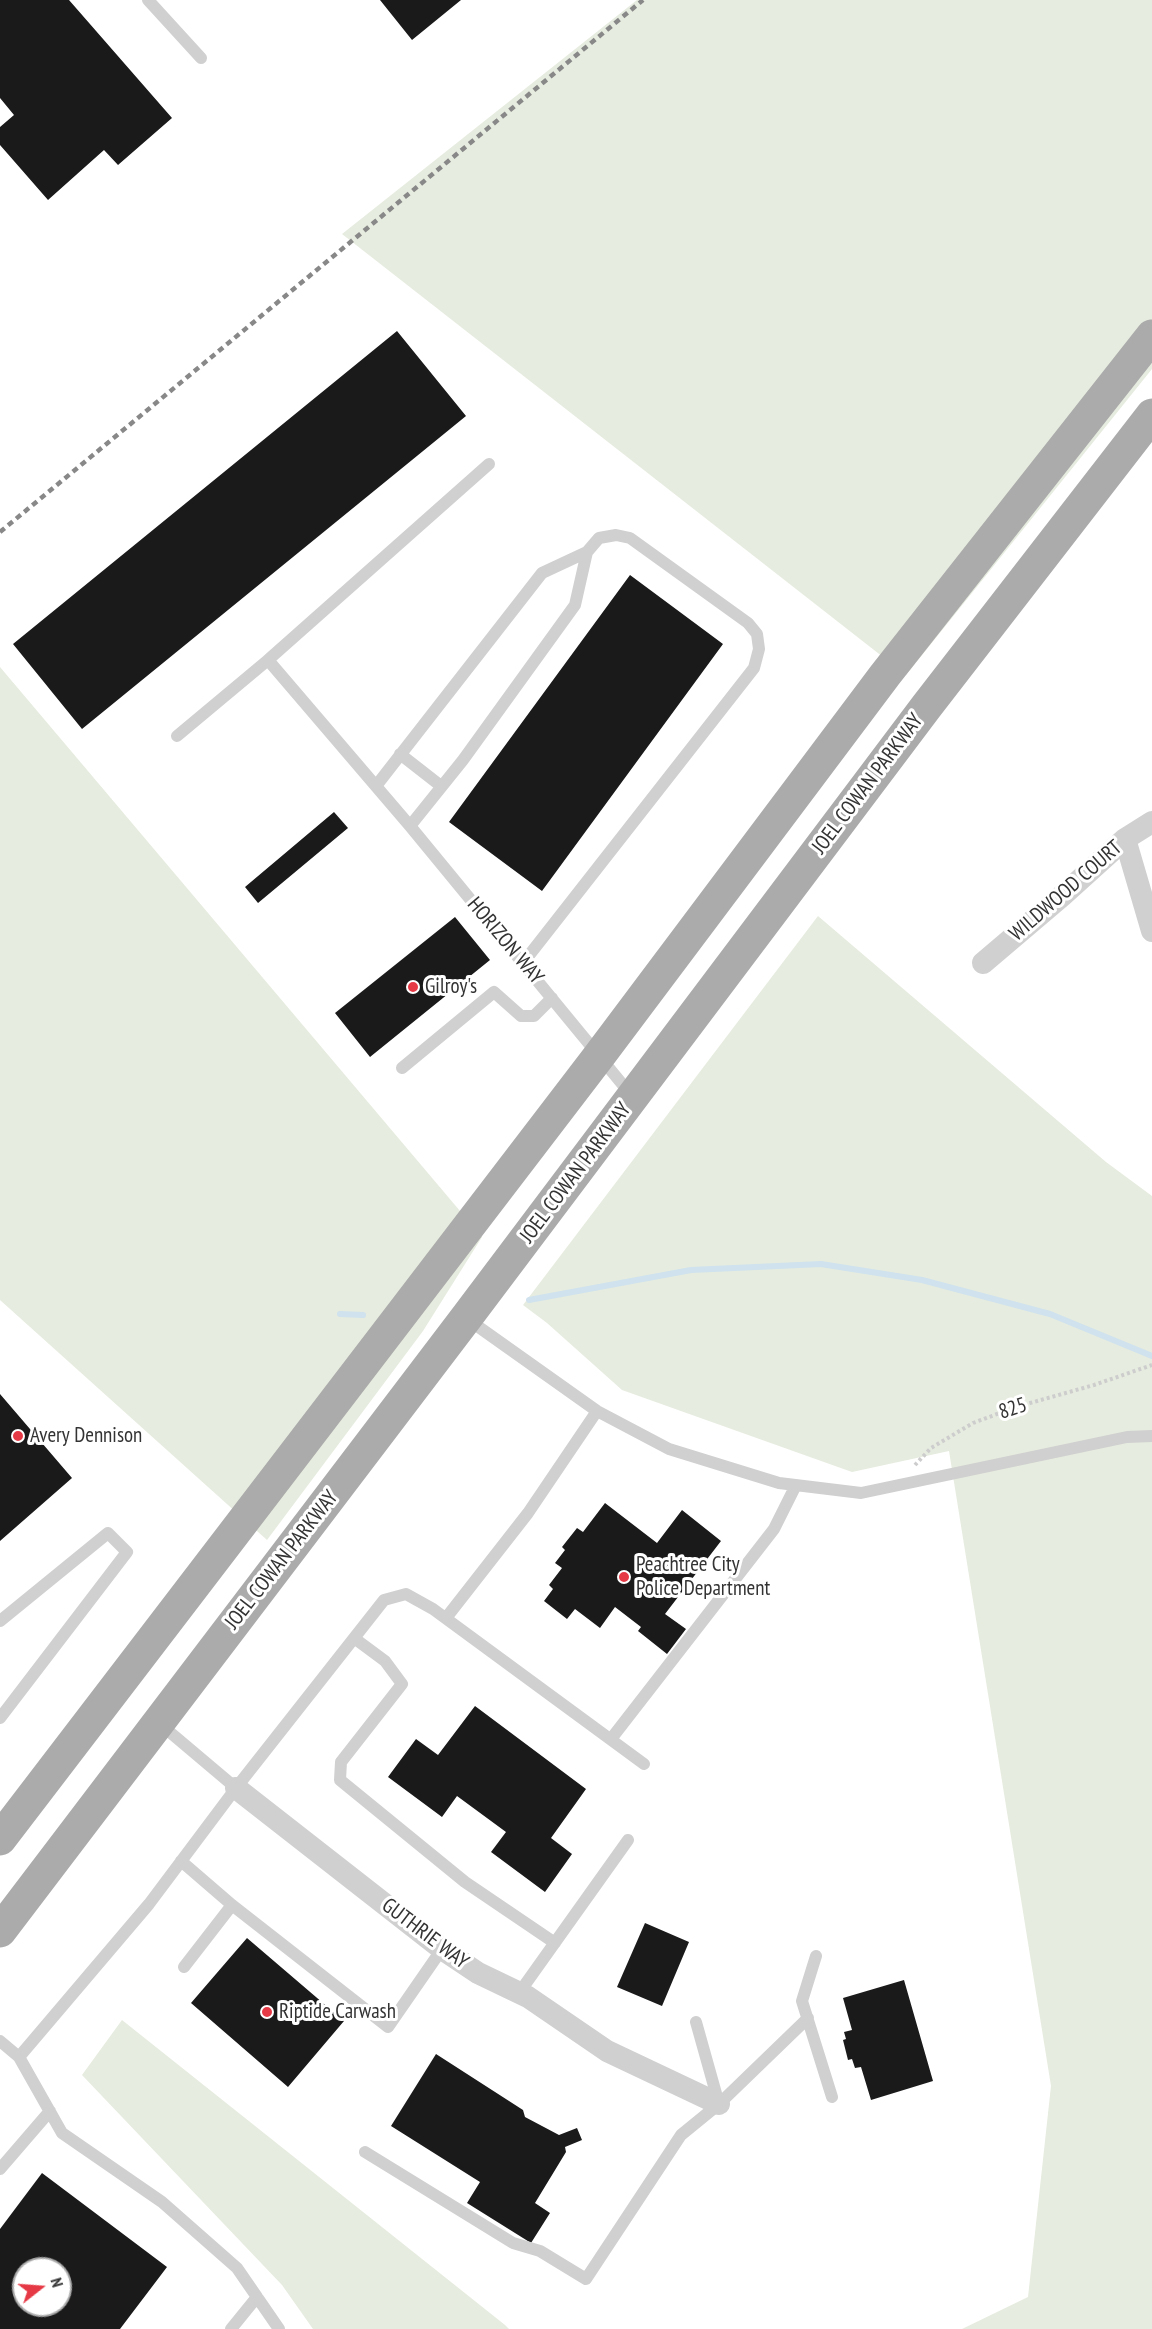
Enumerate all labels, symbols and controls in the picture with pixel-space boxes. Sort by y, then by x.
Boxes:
street label: JOEL COWAN PARKWAY [807,709,929,859]
street label: WILDWOOD COURT [1005,835,1127,947]
street label: HORIZON WAY [461,892,549,990]
place label: Gilroy's [425,974,477,1000]
marker: Gilroy's [406,980,420,994]
street label: JOEL COWAN PARKWAY [515,1098,637,1248]
street label: 825 [996,1393,1030,1425]
place label: Avery Dennison [30,1423,142,1449]
marker: Avery Dennison [11,1429,25,1443]
street label: JOEL COWAN PARKWAY [220,1486,344,1634]
place label: Peachtree City Police Department [636,1552,770,1602]
marker: Peachtree City Police Department [617,1570,631,1584]
street label: GUTHRIE WAY [377,1893,473,1975]
place label: Riptide Carwash [279,1999,396,2025]
marker: Riptide Carwash [260,2005,274,2019]
north arrow [12,2257,72,2317]
text: N [46,2275,68,2289]

